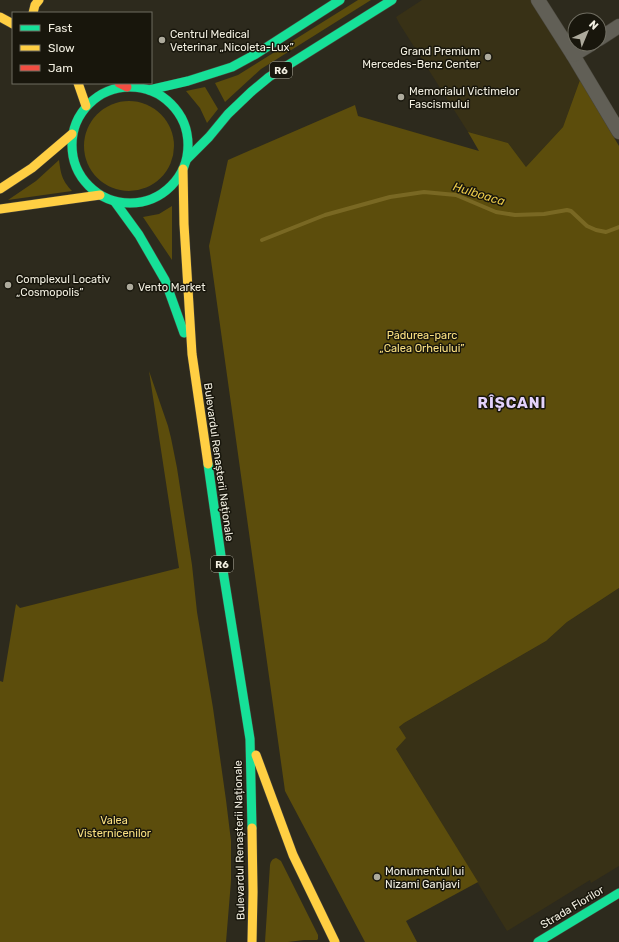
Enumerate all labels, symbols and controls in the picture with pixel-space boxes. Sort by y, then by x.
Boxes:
legend [12,12,152,84]
north arrow [567,12,607,52]
text: N [586,18,601,33]
text: Fast [48,21,72,35]
place label: Centrul Medical Veterinar „Nicoleta-Lux” [170,28,294,54]
marker: Centrul Medical Veterinar „Nicoleta-Lux” [157,35,167,45]
text: Slow [48,41,75,55]
place label: Grand Premium Mercedes-Benz Center [362,45,481,71]
marker: Grand Premium Mercedes-Benz Center [483,52,493,62]
text: Jam [48,61,73,75]
road number: R6 [270,62,292,78]
place label: Memorialul Victimelor Fascismului [409,85,520,111]
marker: Memorialul Victimelor Fascismului [396,92,406,102]
water label: Hulboaca [451,179,507,209]
place label: Complexul Locativ „Cosmopolis” [16,273,110,299]
marker: Complexul Locativ „Cosmopolis” [3,280,13,290]
place label: Vento Market [138,281,206,294]
marker: Vento Market [125,282,135,292]
park label: Pădurea-parc „Calea Orheiului” [379,329,465,355]
street label: Bulevardul Renașterii Naționale [201,382,236,542]
district label: RÎȘCANI [478,394,546,412]
road number: R6 [211,556,233,572]
street label: Bulevardul Renașterii Naționale [232,760,247,920]
park label: Valea Visternicenilor [77,814,152,840]
place label: Monumentul lui Nizami Ganjavi [385,865,464,891]
marker: Monumentul lui Nizami Ganjavi [372,872,382,882]
street label: Strada Florilor [538,883,607,932]

